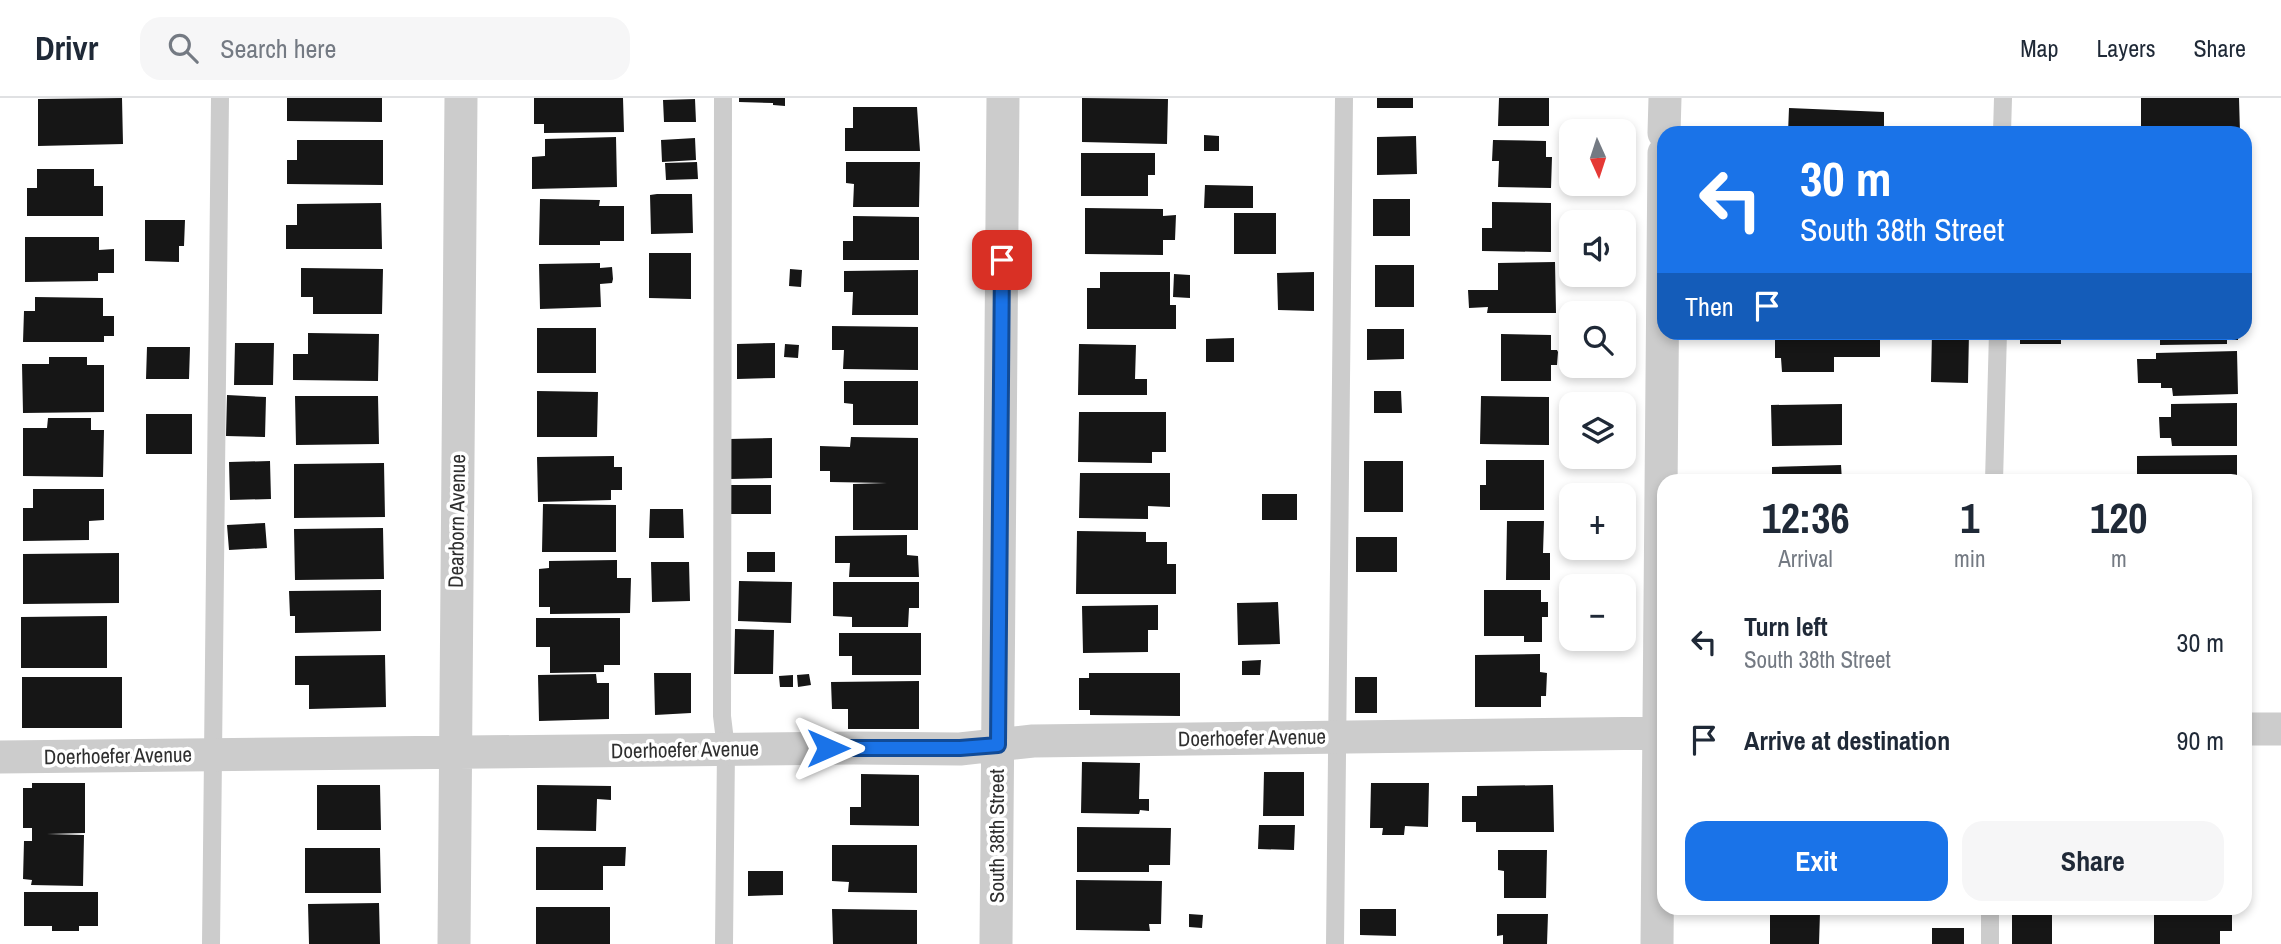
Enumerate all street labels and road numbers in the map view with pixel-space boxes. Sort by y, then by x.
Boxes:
street label: Dearborn Avenue [441,454,472,588]
street label: Doerhoefer Avenue [1178,722,1326,753]
street label: Doerhoefer Avenue [611,734,759,765]
street label: Doerhoefer Avenue [44,740,192,771]
street label: South 38th Street [982,769,1011,903]

